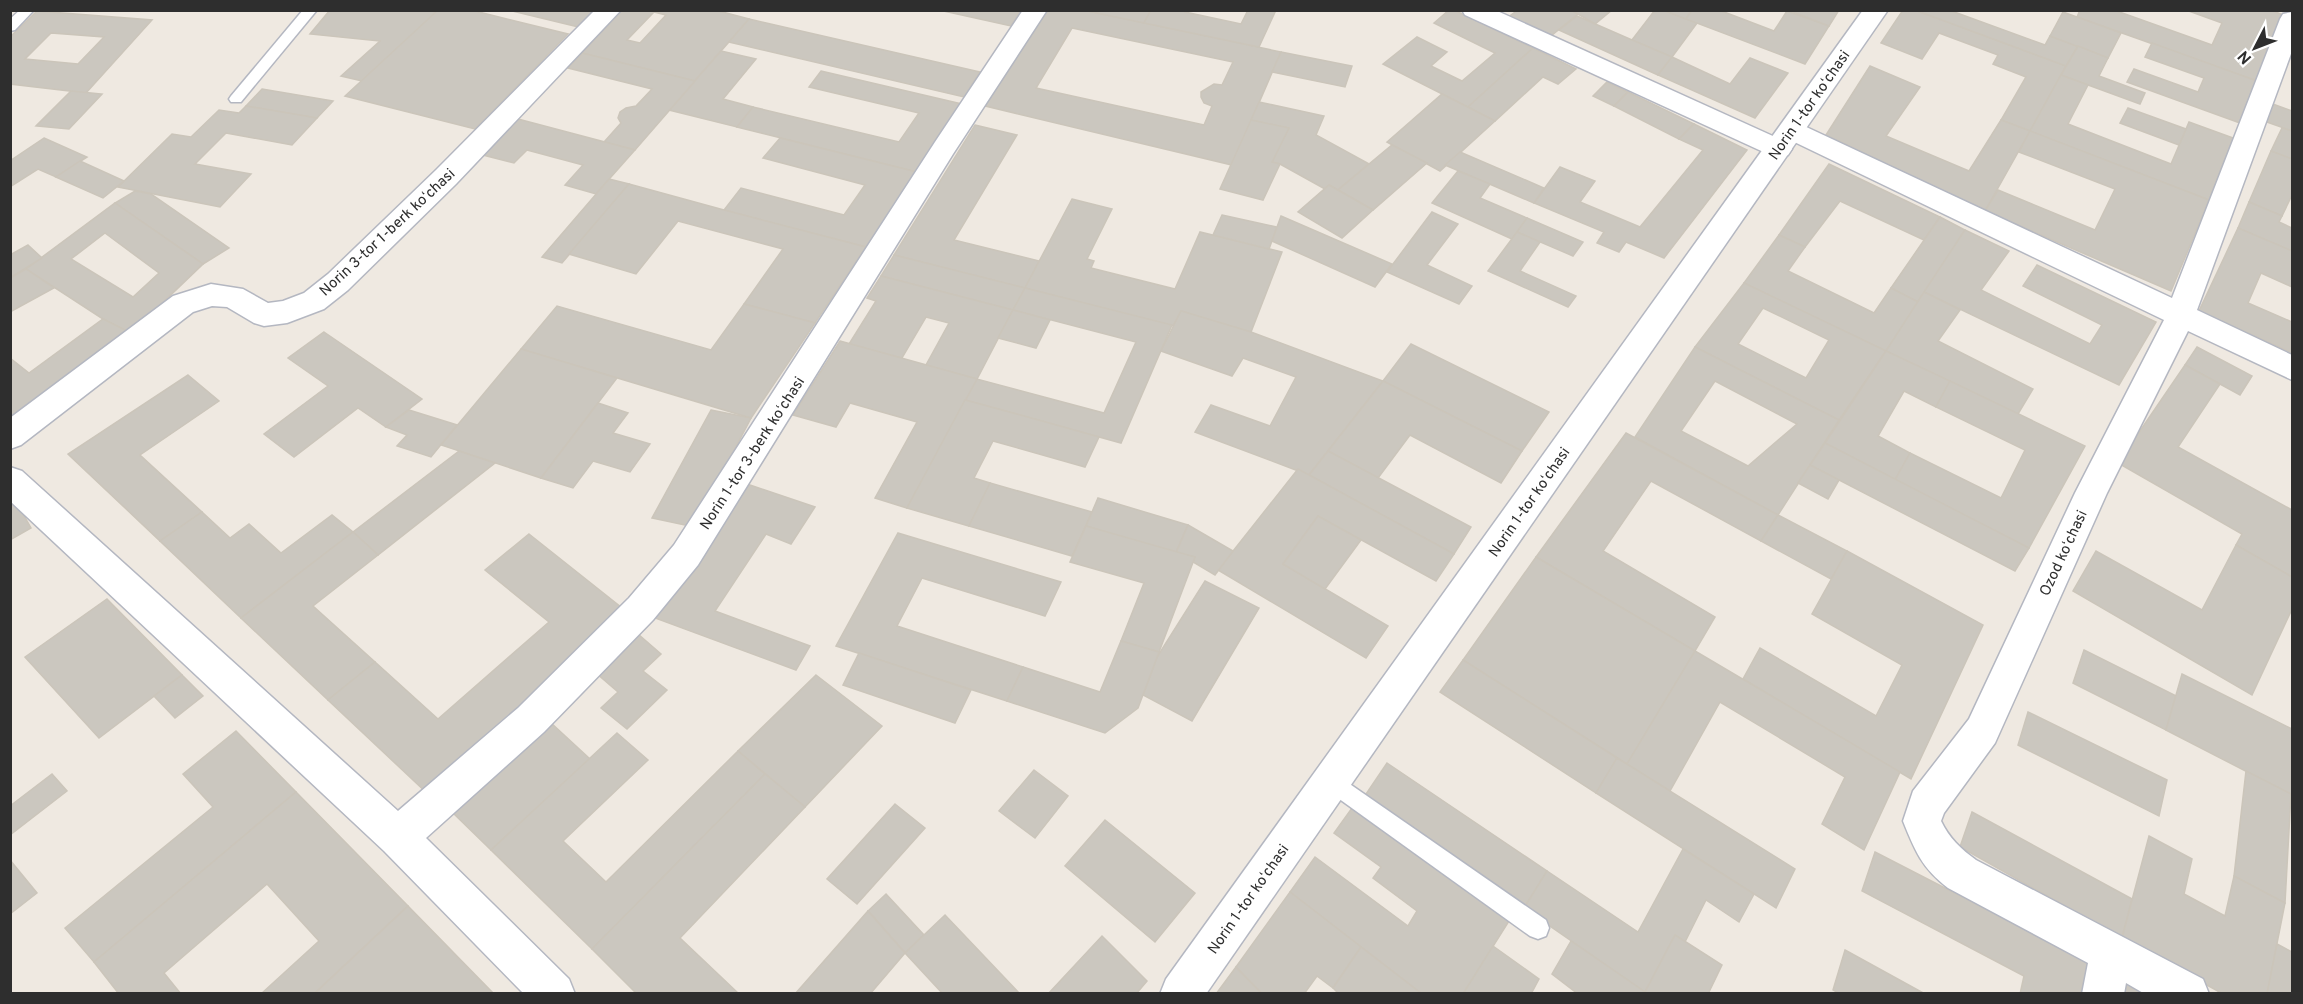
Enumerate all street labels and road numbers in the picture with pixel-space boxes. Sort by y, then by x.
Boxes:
street label: Norin 1-tor koʻchasi [1765,47,1855,164]
street label: Norin 3-tor 1-berk koʻchasi [316,165,460,301]
street label: Norin 1-tor 3-berk koʻchasi [697,374,810,534]
street label: Norin 1-tor koʻchasi [1485,444,1575,561]
street label: Ozod koʻchasi [2036,508,2093,600]
street label: Norin 1-tor koʻchasi [1204,841,1294,958]

